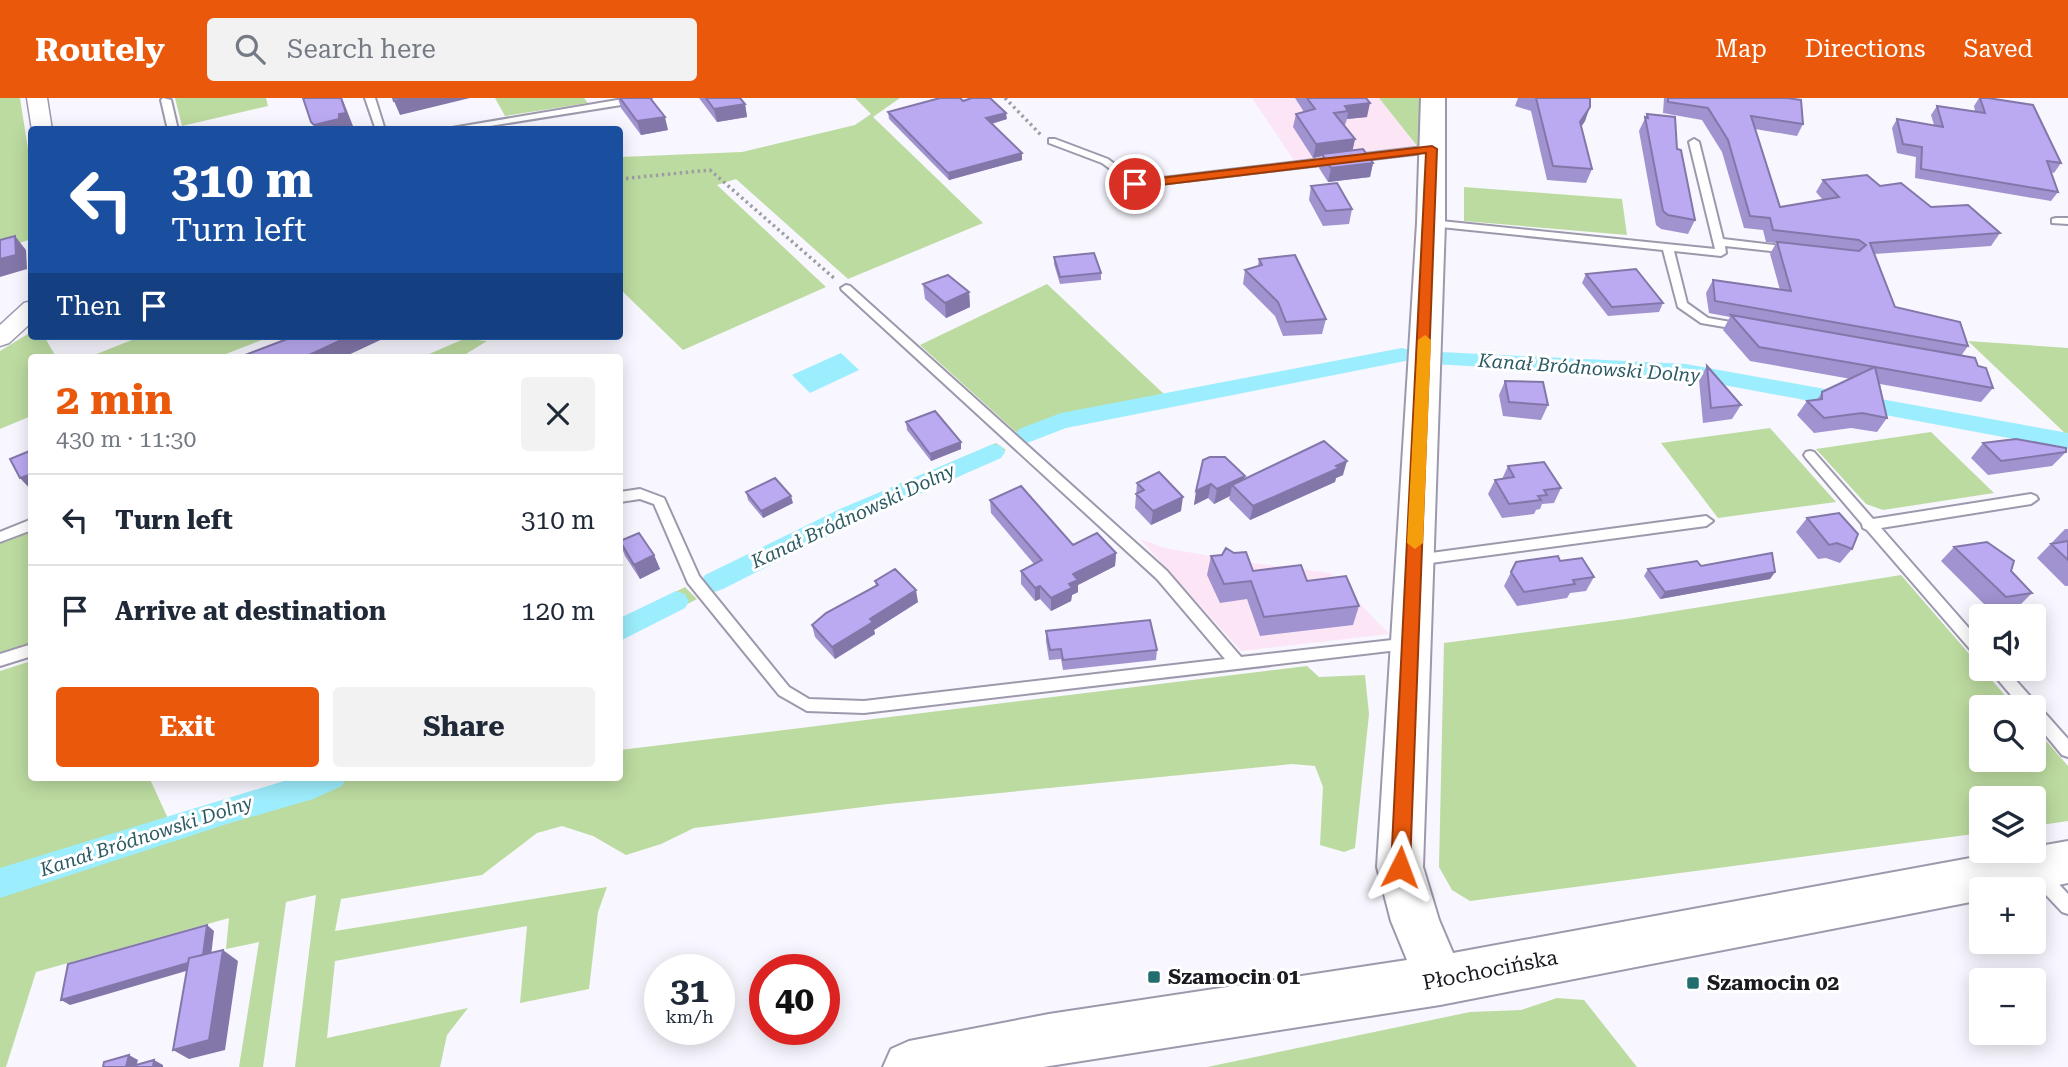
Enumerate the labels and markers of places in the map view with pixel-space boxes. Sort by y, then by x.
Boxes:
pin [1105,154,1165,214]
place label: Szamocin 01 [1168,965,1300,989]
marker: Szamocin 01 [1146,969,1162,985]
place label: Szamocin 02 [1707,971,1839,995]
marker: Szamocin 02 [1685,975,1701,991]

